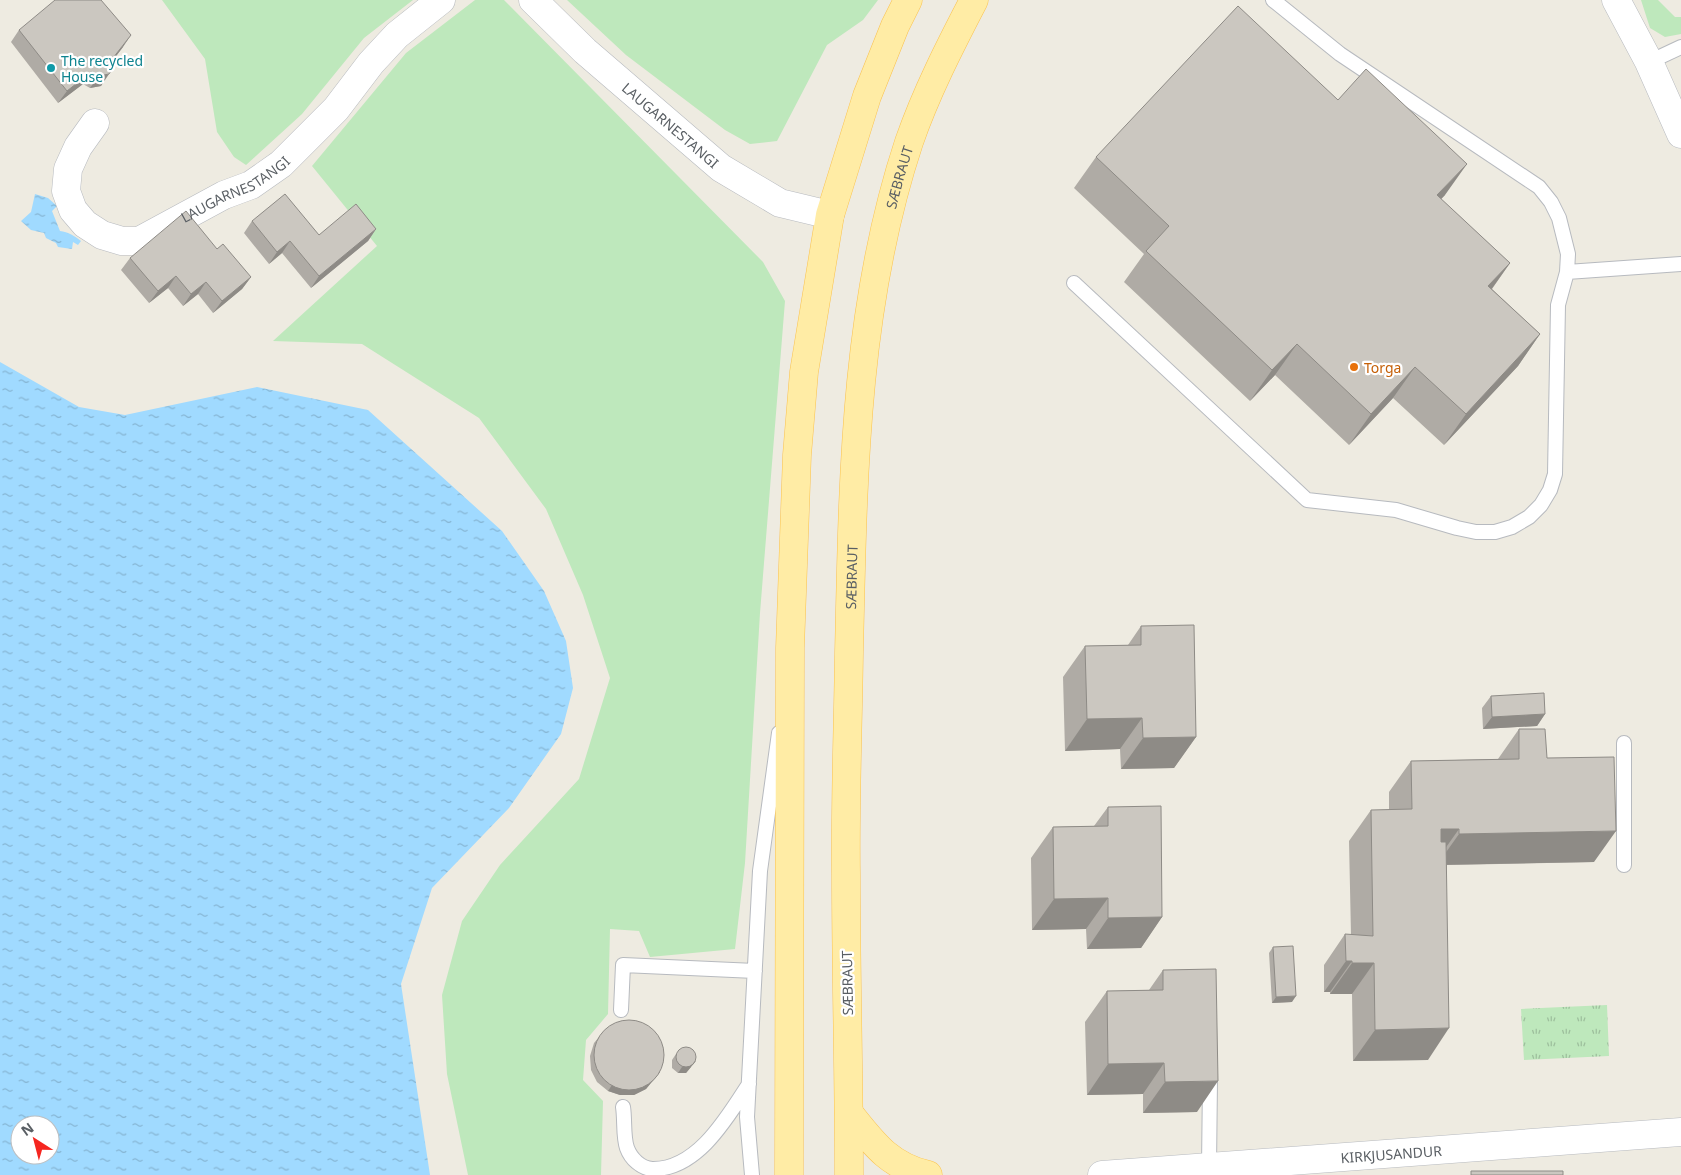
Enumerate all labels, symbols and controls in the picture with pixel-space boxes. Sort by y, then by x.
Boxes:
place label: The recycled House [61,51,143,86]
marker: The recycled House [45,62,57,74]
street label: LAUGARNESTANGI [618,78,723,172]
street label: SÆBRAUT [881,143,917,211]
street label: LAUGARNESTANGI [177,151,294,226]
place label: Torga [1364,358,1401,377]
marker: Torga [1348,361,1360,373]
street label: SÆBRAUT [840,544,861,610]
street label: SÆBRAUT [837,950,857,1016]
north arrow [10,1115,60,1165]
text: N [17,1118,37,1140]
street label: KIRKJUSANDUR [1340,1140,1443,1167]

